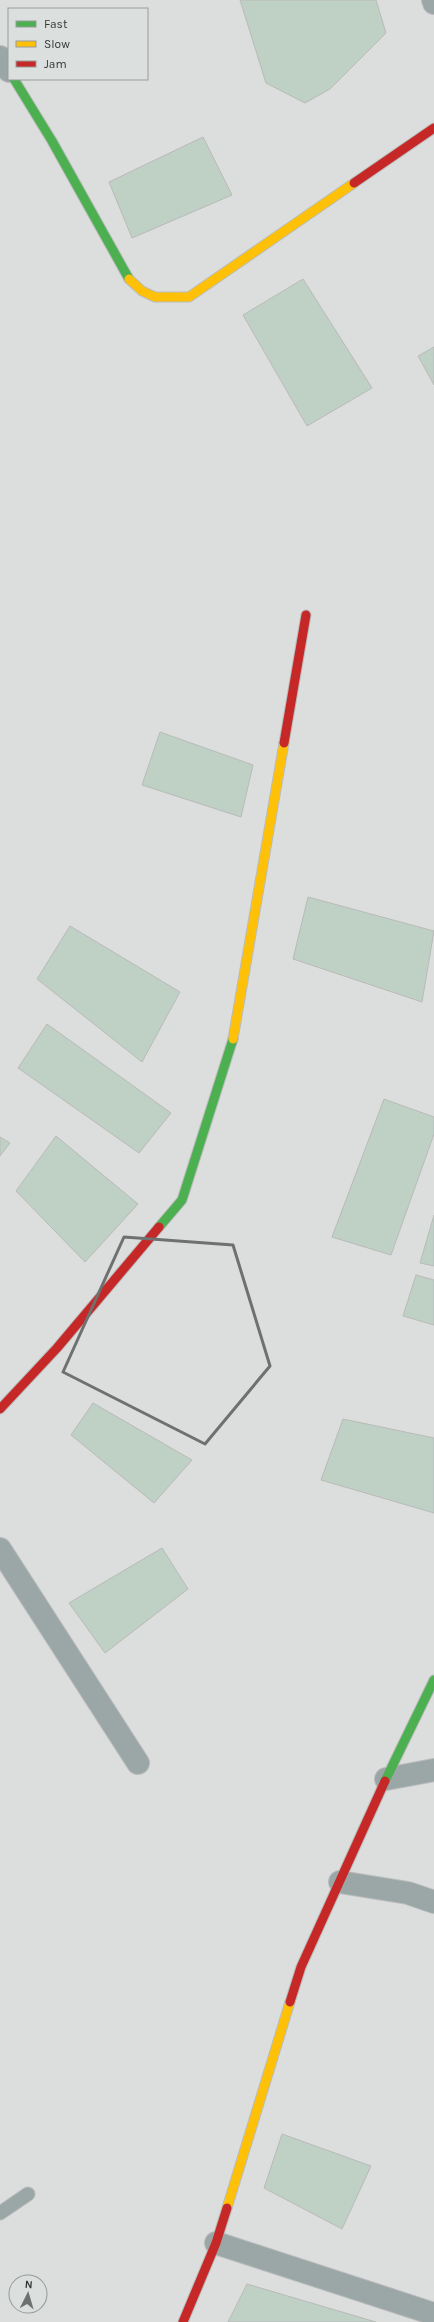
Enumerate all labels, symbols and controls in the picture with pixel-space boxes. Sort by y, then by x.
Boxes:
legend [8,8,148,80]
text: Fast [44,17,68,31]
text: Slow [44,37,70,51]
text: Jam [44,57,67,71]
north arrow [8,2274,48,2314]
text: N [24,2278,33,2291]

